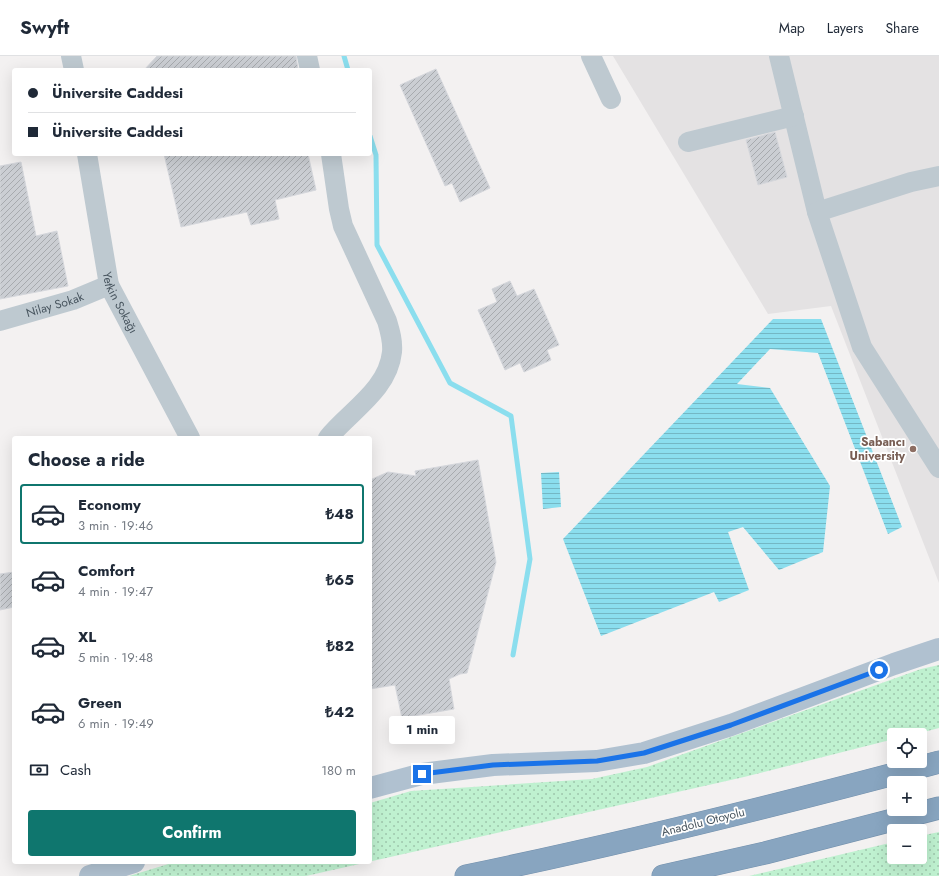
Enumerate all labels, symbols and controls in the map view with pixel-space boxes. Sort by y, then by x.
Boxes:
text: Swyft [20,14,69,41]
text: Map [779,18,805,38]
text: Layers [827,18,863,38]
text: Share [885,18,919,38]
text: Üniversite Caddesi [52,82,183,104]
text: Üniversite Caddesi [52,121,183,143]
street label: Yetkin Sokağı [98,270,142,337]
street label: Nilay Sokak [24,287,87,322]
place label: Sabancı University [850,433,906,465]
marker: Sabancı University [908,444,918,454]
text: Choose a ride [28,447,145,473]
text: Economy [78,494,141,516]
icon: car [30,496,66,532]
text: ₺48 [326,503,354,525]
text: 3 min · 19:46 [78,516,153,535]
text: Comfort [78,560,135,582]
icon: car [30,562,66,598]
text: ₺65 [326,569,354,591]
text: 4 min · 19:47 [78,582,153,601]
text: XL [78,626,96,648]
icon: car [30,628,66,664]
text: ₺82 [326,635,354,657]
text: 5 min · 19:48 [78,648,153,667]
route start [870,661,888,679]
text: Green [78,692,122,714]
icon: car [30,694,66,730]
text: ₺42 [325,701,354,723]
text: 6 min · 19:49 [78,714,154,733]
callout: 1 min [389,716,455,744]
text: 1 min [406,720,438,739]
map controls [887,728,927,864]
button: locate [887,728,927,768]
icon: cash [28,759,50,781]
text: Cash [60,759,91,781]
text: 180 m [321,761,356,780]
route end [413,765,431,783]
button: + [887,776,927,816]
street label: Anadolu Otoyolu [659,803,747,841]
button: Confirm [28,810,356,856]
button: − [887,824,927,864]

